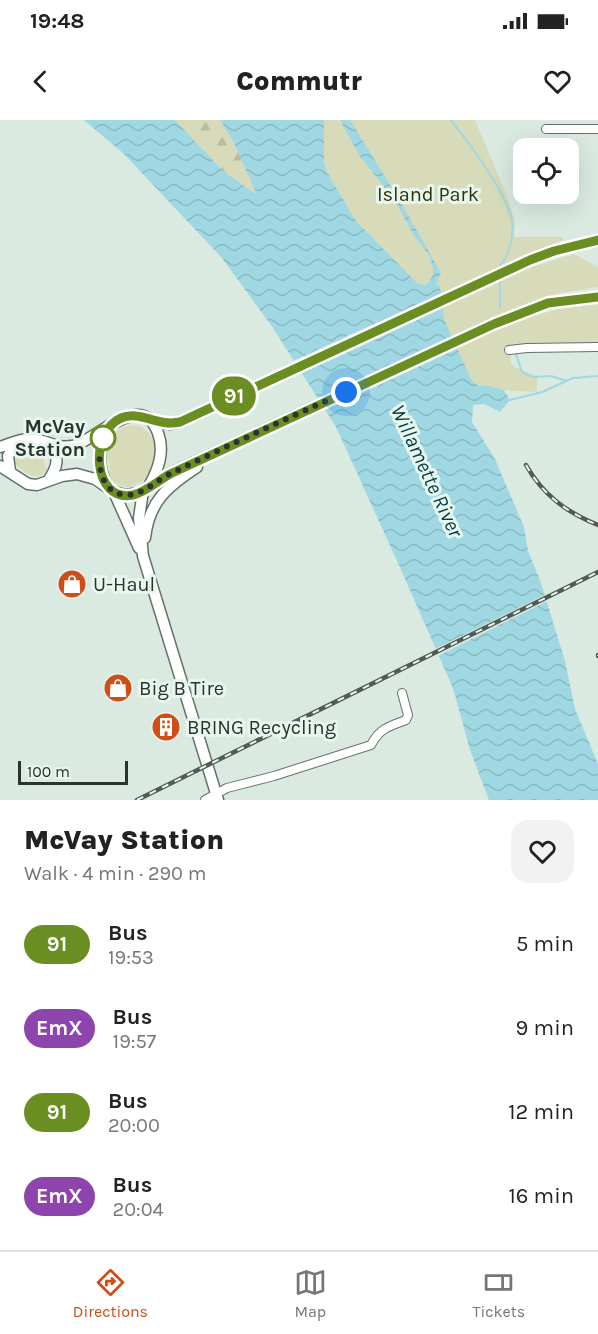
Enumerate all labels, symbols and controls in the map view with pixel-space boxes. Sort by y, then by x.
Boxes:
text: 19:48 [30,8,85,34]
icon: back [24,65,57,98]
text: Commutr [236,65,362,97]
icon: heart [541,65,574,98]
map controls [513,138,579,204]
button: locate [513,138,579,204]
park label: Island Park [377,183,479,206]
line badge: 91 [207,376,261,416]
your location [331,377,361,407]
text: 91 [224,384,244,408]
water label: Willamette River [386,401,468,542]
place label: McVay Station [14,415,85,461]
marker: McVay Station [90,425,116,451]
shop icon: U-Haul [56,568,88,600]
place label: U-Haul [93,573,155,596]
shop icon: Big B Tire [102,672,134,704]
place label: Big B Tire [139,677,224,700]
building icon: BRING Recycling [150,711,182,743]
place label: BRING Recycling [187,716,336,739]
scale bar [18,758,128,786]
text: 100 m [27,762,70,781]
button: heart [511,820,574,883]
text: McVay Station [24,823,224,856]
text: Walk · 4 min · 290 m [24,862,206,885]
text: Bus [108,920,148,946]
text: 5 min [516,931,574,957]
text: 91 [47,932,67,956]
text: 19:53 [108,946,154,969]
text: Bus [113,1004,152,1030]
text: 9 min [516,1015,574,1041]
text: EmX [36,1016,83,1040]
text: 19:57 [113,1030,156,1053]
text: Bus [108,1088,148,1114]
text: 12 min [508,1099,574,1125]
text: 91 [47,1100,67,1124]
text: 20:00 [108,1114,160,1137]
text: Bus [113,1172,152,1198]
text: 16 min [508,1183,574,1209]
text: EmX [36,1184,83,1208]
text: 20:04 [113,1198,164,1221]
tab: Directions [73,1266,148,1321]
tab: Map [294,1266,327,1321]
tab: Tickets [472,1266,525,1321]

